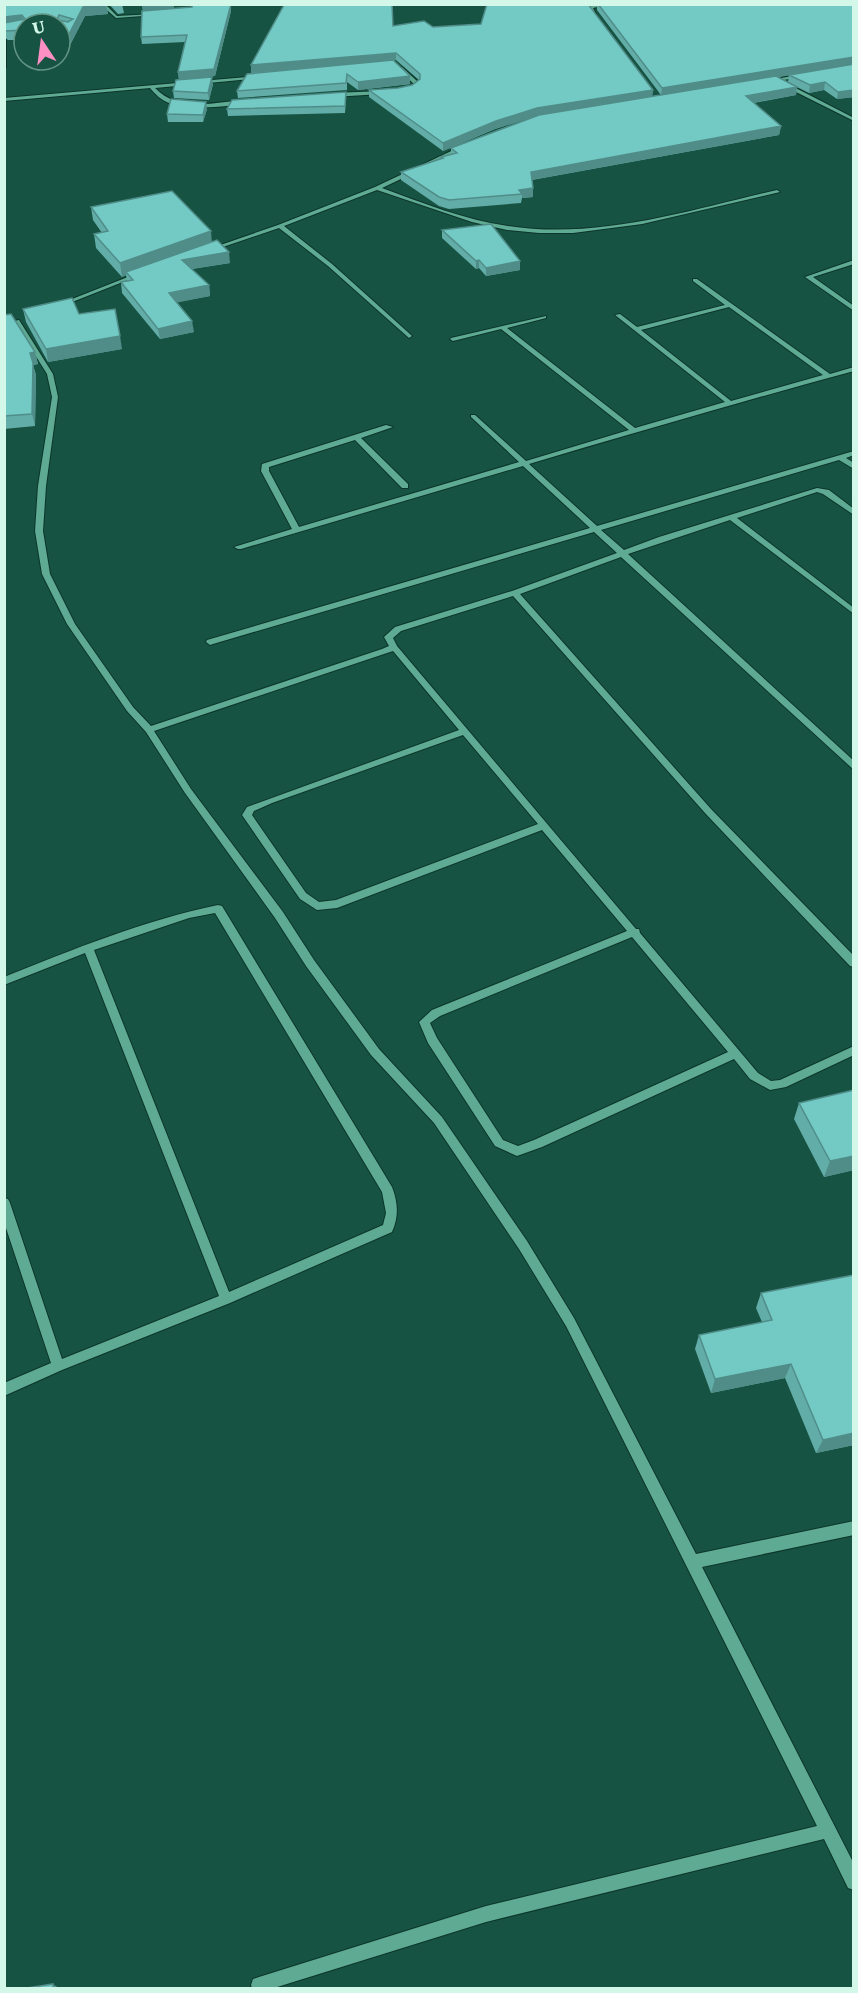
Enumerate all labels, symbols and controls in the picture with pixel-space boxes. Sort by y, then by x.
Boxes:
north arrow [12,12,72,72]
text: U [31,17,47,39]

